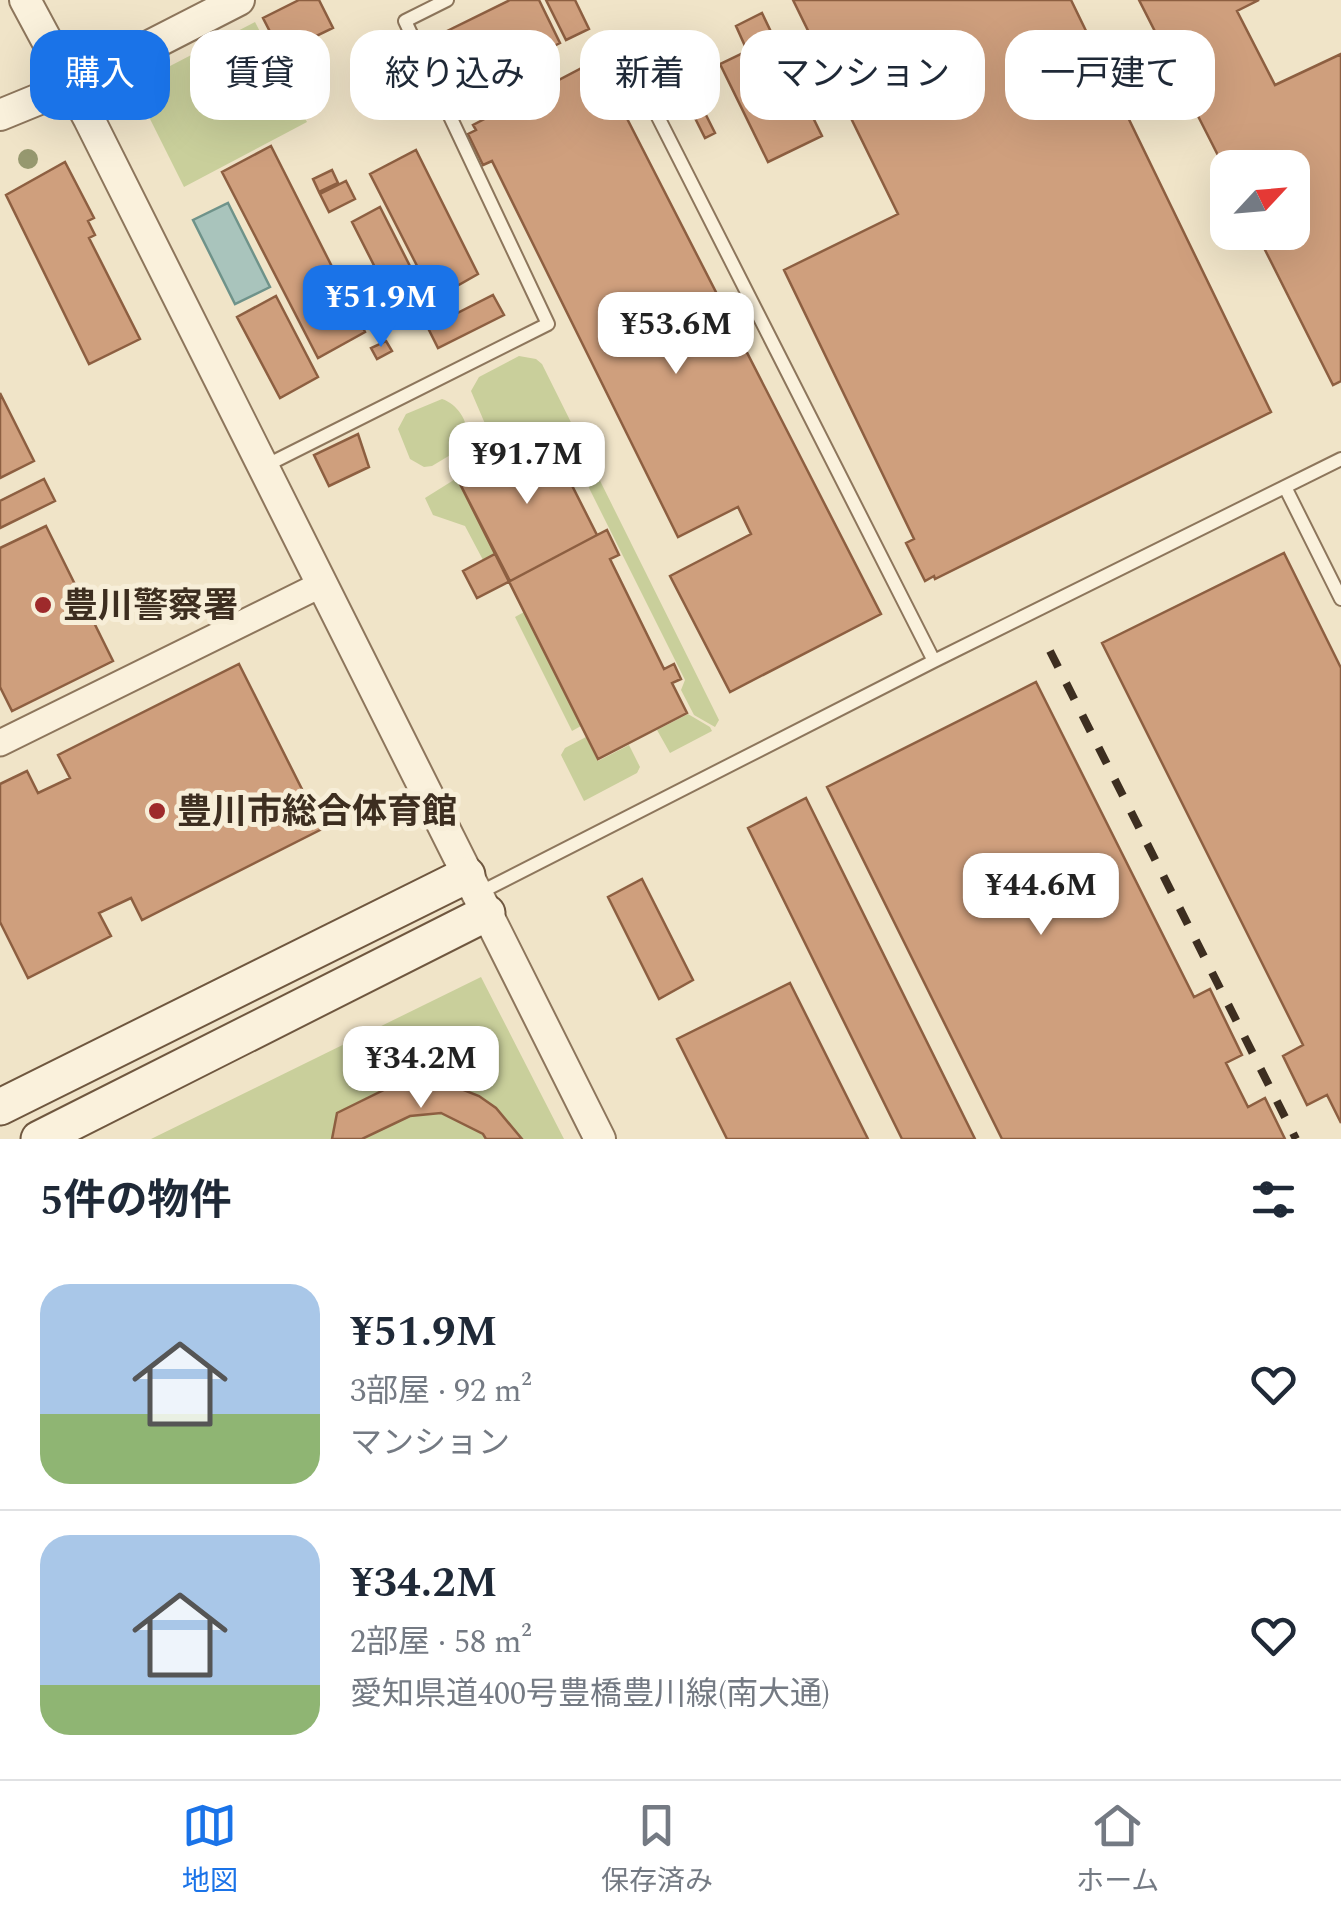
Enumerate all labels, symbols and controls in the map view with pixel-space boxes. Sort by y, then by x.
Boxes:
chip: 購入 [30,30,170,120]
chip: 賃貸 [190,30,330,120]
chip: 絞り込み [350,30,560,120]
chip: 新着 [580,30,720,120]
chip: マンション [740,30,985,120]
chip: 一戸建て [1005,30,1215,120]
north arrow [1210,150,1310,250]
map controls [1210,150,1310,250]
pin: ¥51.9M [300,265,462,350]
text: ¥51.9M [325,273,437,322]
pin: ¥53.6M [595,292,757,377]
text: ¥53.6M [620,300,732,349]
pin: ¥91.7M [446,422,608,507]
text: ¥91.7M [471,430,583,479]
place label: 豊川警察署 [63,580,238,633]
marker: 豊川警察署 [32,594,54,616]
place label: 豊川市総合体育館 [177,786,457,839]
marker: 豊川市総合体育館 [146,800,168,822]
pin: ¥44.6M [960,853,1122,938]
text: ¥44.6M [985,861,1097,910]
pin: ¥34.2M [340,1026,502,1111]
text: ¥34.2M [365,1034,477,1083]
text: 5件の物件 [40,1170,232,1233]
icon: filters [1246,1172,1301,1227]
text: ¥51.9M [350,1301,497,1364]
icon: home [120,1324,240,1444]
icon: heart [1246,1357,1301,1412]
text: 3部屋 · 92 m² [350,1367,532,1416]
text: マンション [350,1419,510,1468]
text: ¥34.2M [350,1552,497,1615]
icon: home [120,1575,240,1695]
icon: heart [1246,1608,1301,1663]
text: 2部屋 · 58 m² [350,1618,532,1667]
text: 愛知県道400号豊橋豊川線(南大通) [350,1670,830,1719]
tab: 地図 [182,1798,238,1903]
tab: 保存済み [601,1798,713,1903]
tab: ホーム [1076,1798,1159,1903]

